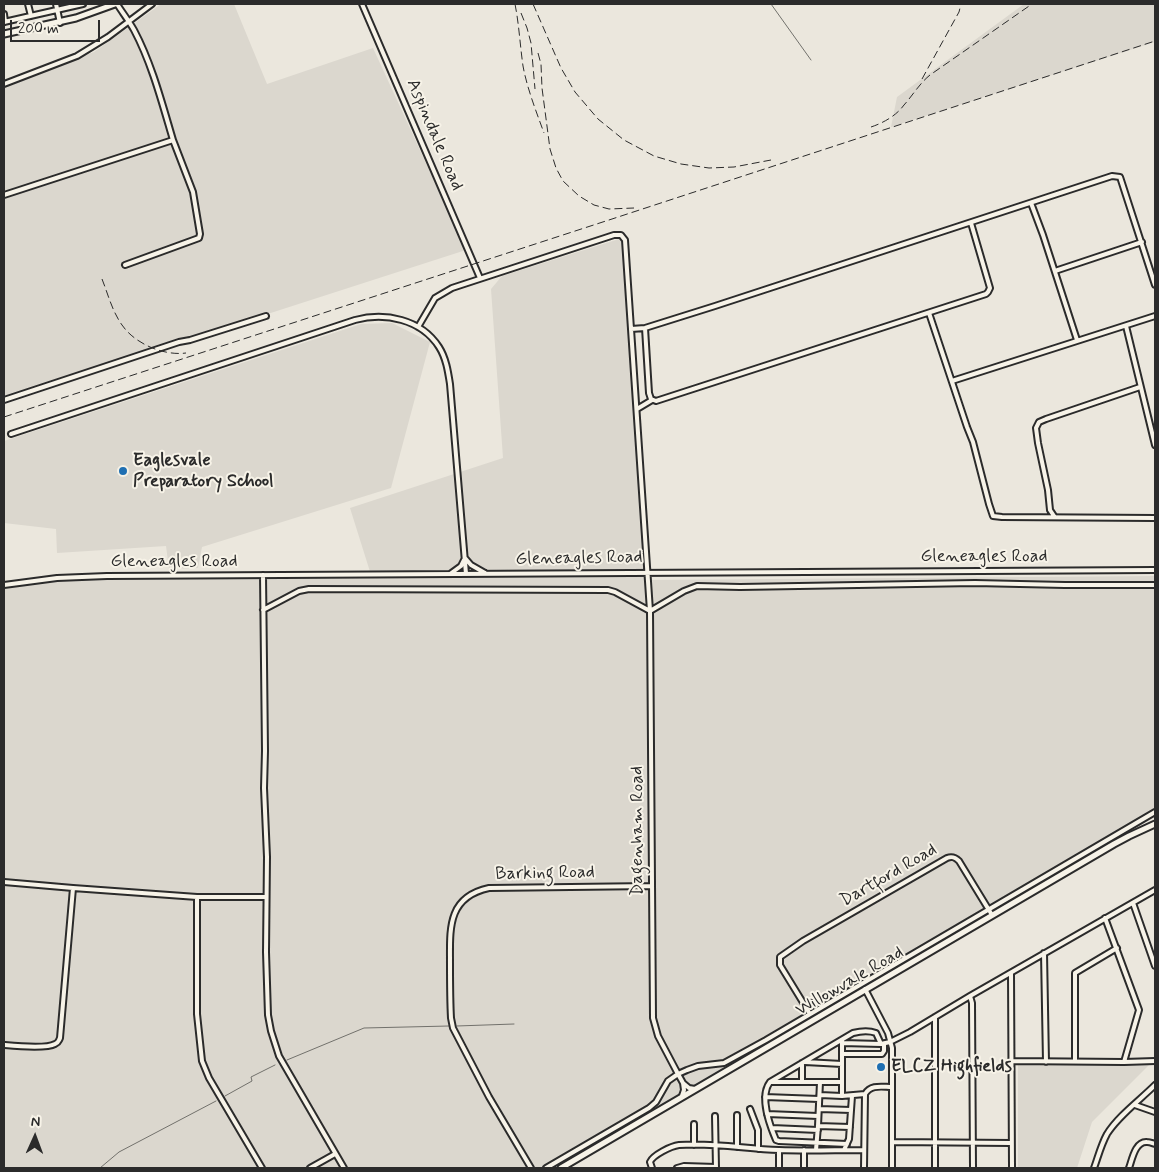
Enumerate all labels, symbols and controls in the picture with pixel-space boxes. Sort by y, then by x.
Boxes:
scale bar [12,10,102,42]
text: 200 m [18,19,59,39]
street label: Aspindale Road [401,76,467,194]
place label: Eaglesvale Preparatory School [133,450,274,492]
marker: Eaglesvale Preparatory School [117,465,129,477]
street label: Gleneagles Road [920,546,1048,568]
street label: Gleneagles Road [515,547,643,571]
street label: Gleneagles Road [110,551,238,573]
street label: Dagenham Road [627,766,649,896]
street label: Dartford Road [837,840,941,912]
street label: Barking Road [495,862,595,886]
street label: Willowvale Road [792,942,908,1022]
place label: ELCZ Highfields [891,1056,1012,1078]
marker: ELCZ Highfields [875,1061,887,1073]
north arrow [10,1112,60,1162]
text: N [31,1113,40,1131]

